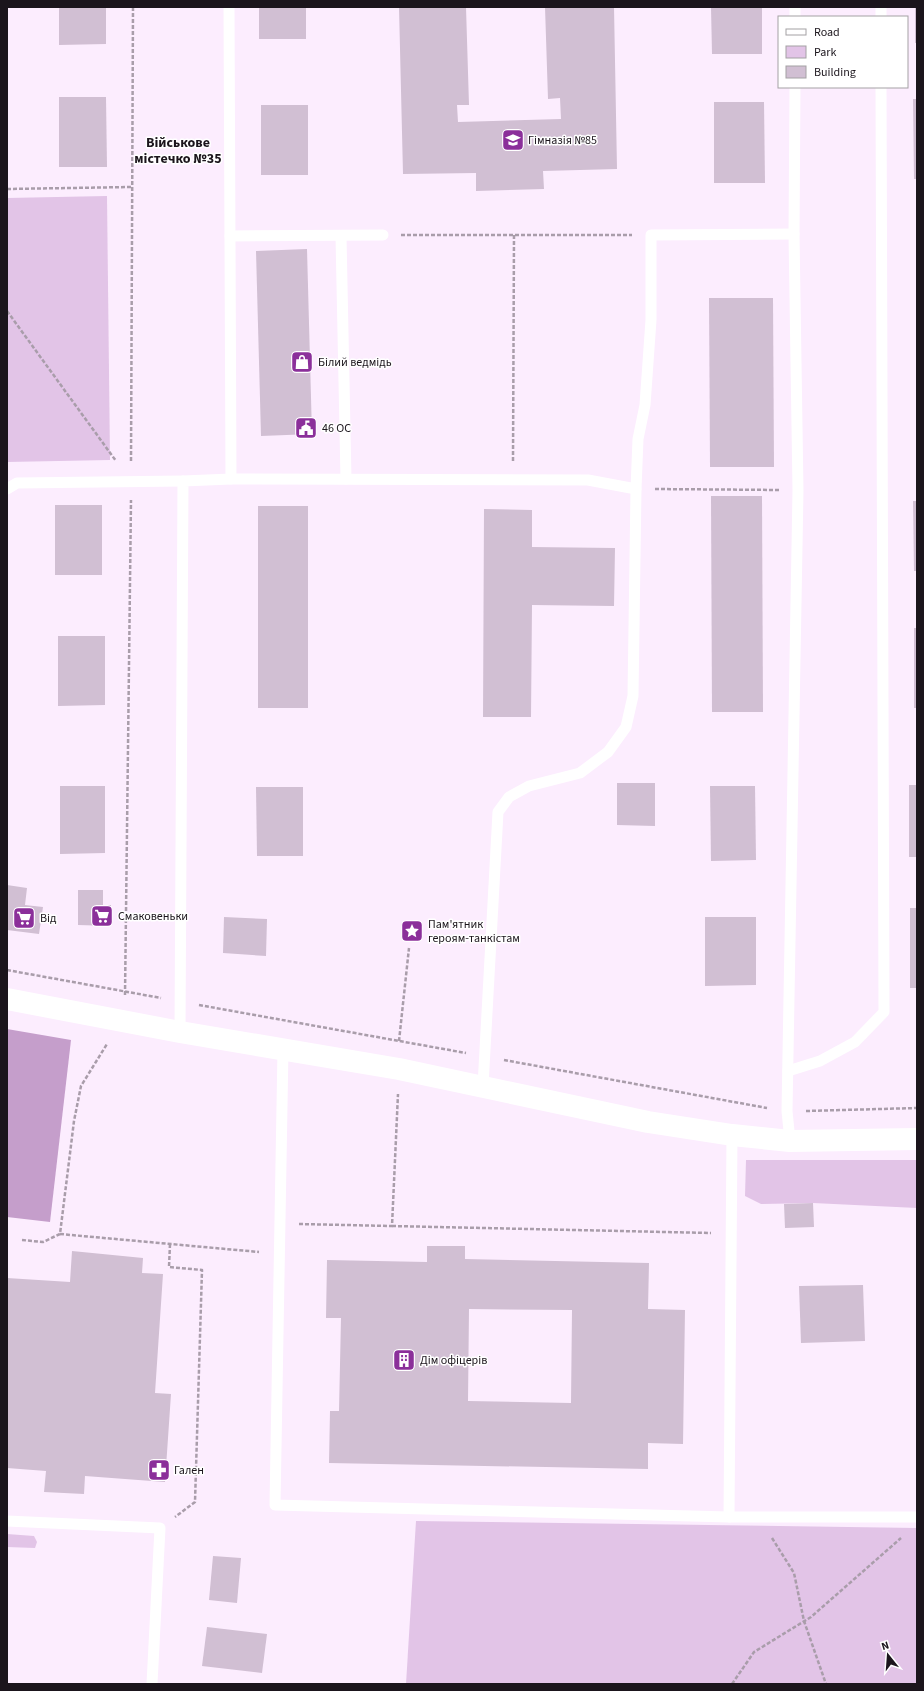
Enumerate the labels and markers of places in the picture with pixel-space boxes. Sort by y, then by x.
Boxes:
school or university icon: Гімназія №85 [500,127,526,153]
place label: Гімназія №85 [528,132,597,149]
shop icon: Білий ведмідь [289,349,315,375]
place label: Білий ведмідь [318,354,392,371]
public building icon: 46 ОС [293,415,319,441]
place label: 46 ОС [322,420,351,437]
supermarket icon: Смаковеньки [89,903,115,929]
supermarket icon: Від [11,905,37,931]
place label: Смаковеньки [118,908,188,925]
place label: Від [40,910,57,927]
place label: Пам'ятник героям-танкістам [428,916,520,947]
place icon: Пам'ятник героям-танкістам [399,918,425,944]
building icon: Дім офіцерів [391,1347,417,1373]
place label: Дім офіцерів [420,1352,487,1369]
pharmacy icon: Гален [146,1457,172,1483]
place label: Гален [174,1462,204,1479]

